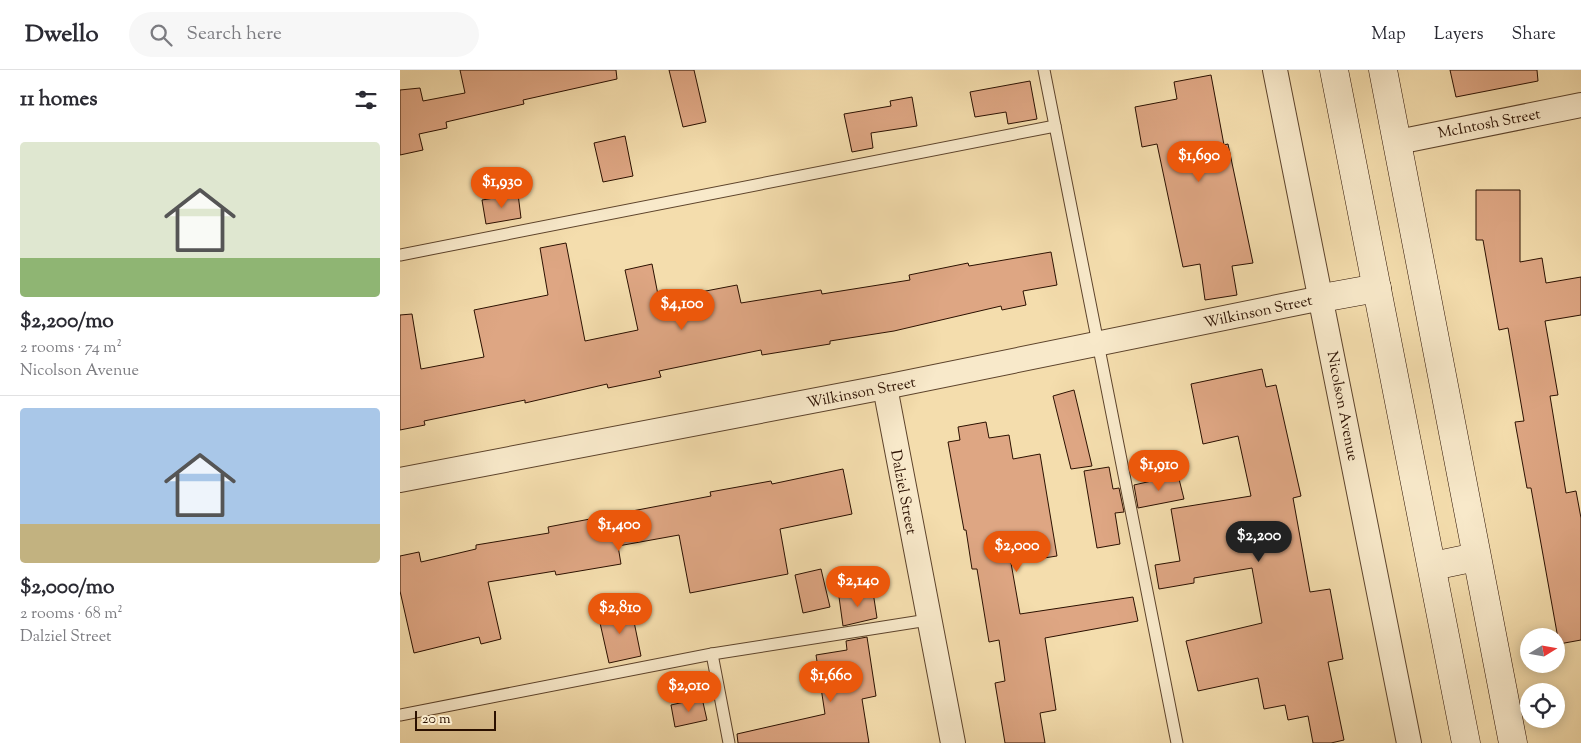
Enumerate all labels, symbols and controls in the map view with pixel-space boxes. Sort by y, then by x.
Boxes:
search box [129,12,479,57]
text: Dwello [25,18,99,52]
icon: search [147,21,175,49]
text: Search here [187,21,282,48]
text: Map [1371,22,1406,48]
text: Layers [1434,22,1484,48]
text: Share [1512,22,1556,48]
text: 11 homes [20,85,98,115]
icon: filters [352,86,380,114]
street label: McIntosh Street [1436,104,1542,145]
pin: $1,690 [1158,140,1240,183]
text: $1,690 [1178,145,1220,168]
pin: $1,930 [461,166,543,209]
text: $1,930 [482,171,522,194]
icon: home [155,175,245,265]
pin: $4,100 [641,288,723,331]
street label: Wilkinson Street [1202,291,1315,334]
text: $4,100 [661,293,703,316]
text: $2,200/mo [20,307,114,337]
text: 2 rooms · 74 m² [20,337,122,360]
street label: Nicolson Avenue [1321,350,1362,463]
text: Nicolson Avenue [20,360,139,383]
street label: Wilkinson Street [805,373,918,414]
icon: home [155,440,245,530]
street label: Dalziel Street [884,448,921,536]
pin: $1,910 [1118,450,1200,492]
text: $1,910 [1139,454,1179,477]
pin: $1,400 [578,510,660,552]
text: $1,400 [598,514,640,537]
pin: $2,200 [1218,520,1300,563]
text: $2,200 [1237,525,1281,548]
pin: $2,000 [976,530,1058,573]
text: $2,000 [995,535,1039,558]
pin: $2,140 [817,566,899,608]
text: $2,140 [837,570,879,593]
text: $2,000/mo [20,573,115,603]
pin: $2,810 [579,592,661,635]
text: $2,810 [599,597,641,620]
text: 2 rooms · 68 m² [20,603,123,626]
text: Dalziel Street [20,626,112,649]
north arrow [1520,628,1565,672]
map controls [1520,628,1565,728]
pin: $1,660 [790,660,872,703]
text: $1,660 [810,665,852,688]
pin: $2,010 [648,670,730,713]
text: $2,010 [668,675,710,698]
button: locate [1520,683,1565,728]
scale bar [415,708,496,731]
text: 20 m [422,710,451,730]

